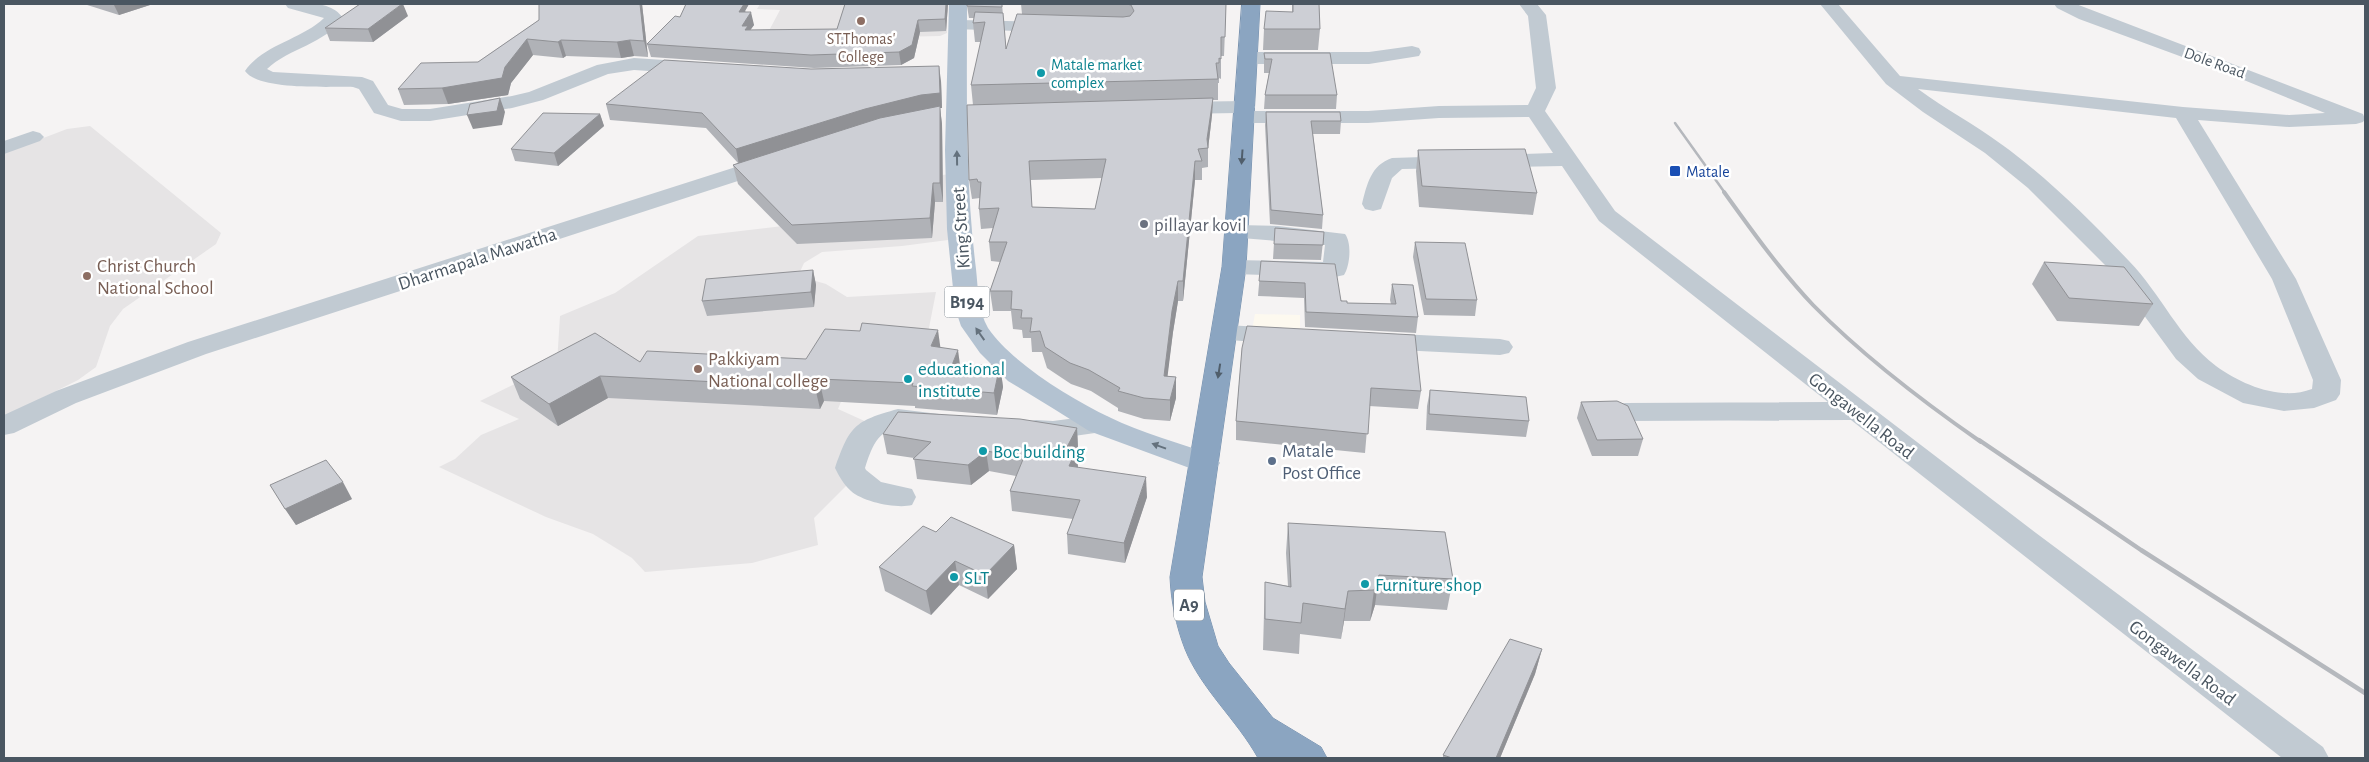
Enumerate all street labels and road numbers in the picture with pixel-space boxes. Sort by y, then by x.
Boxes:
street label: Dole Road [2182,44,2247,81]
street label: King Street [949,186,974,269]
street label: Dharmapala Mawatha [396,225,559,294]
road number: B194 [944,286,990,318]
street label: Gongawella Road [1805,369,1917,463]
road number: A9 [1174,590,1204,620]
street label: Gongawella Road [2125,617,2239,709]

